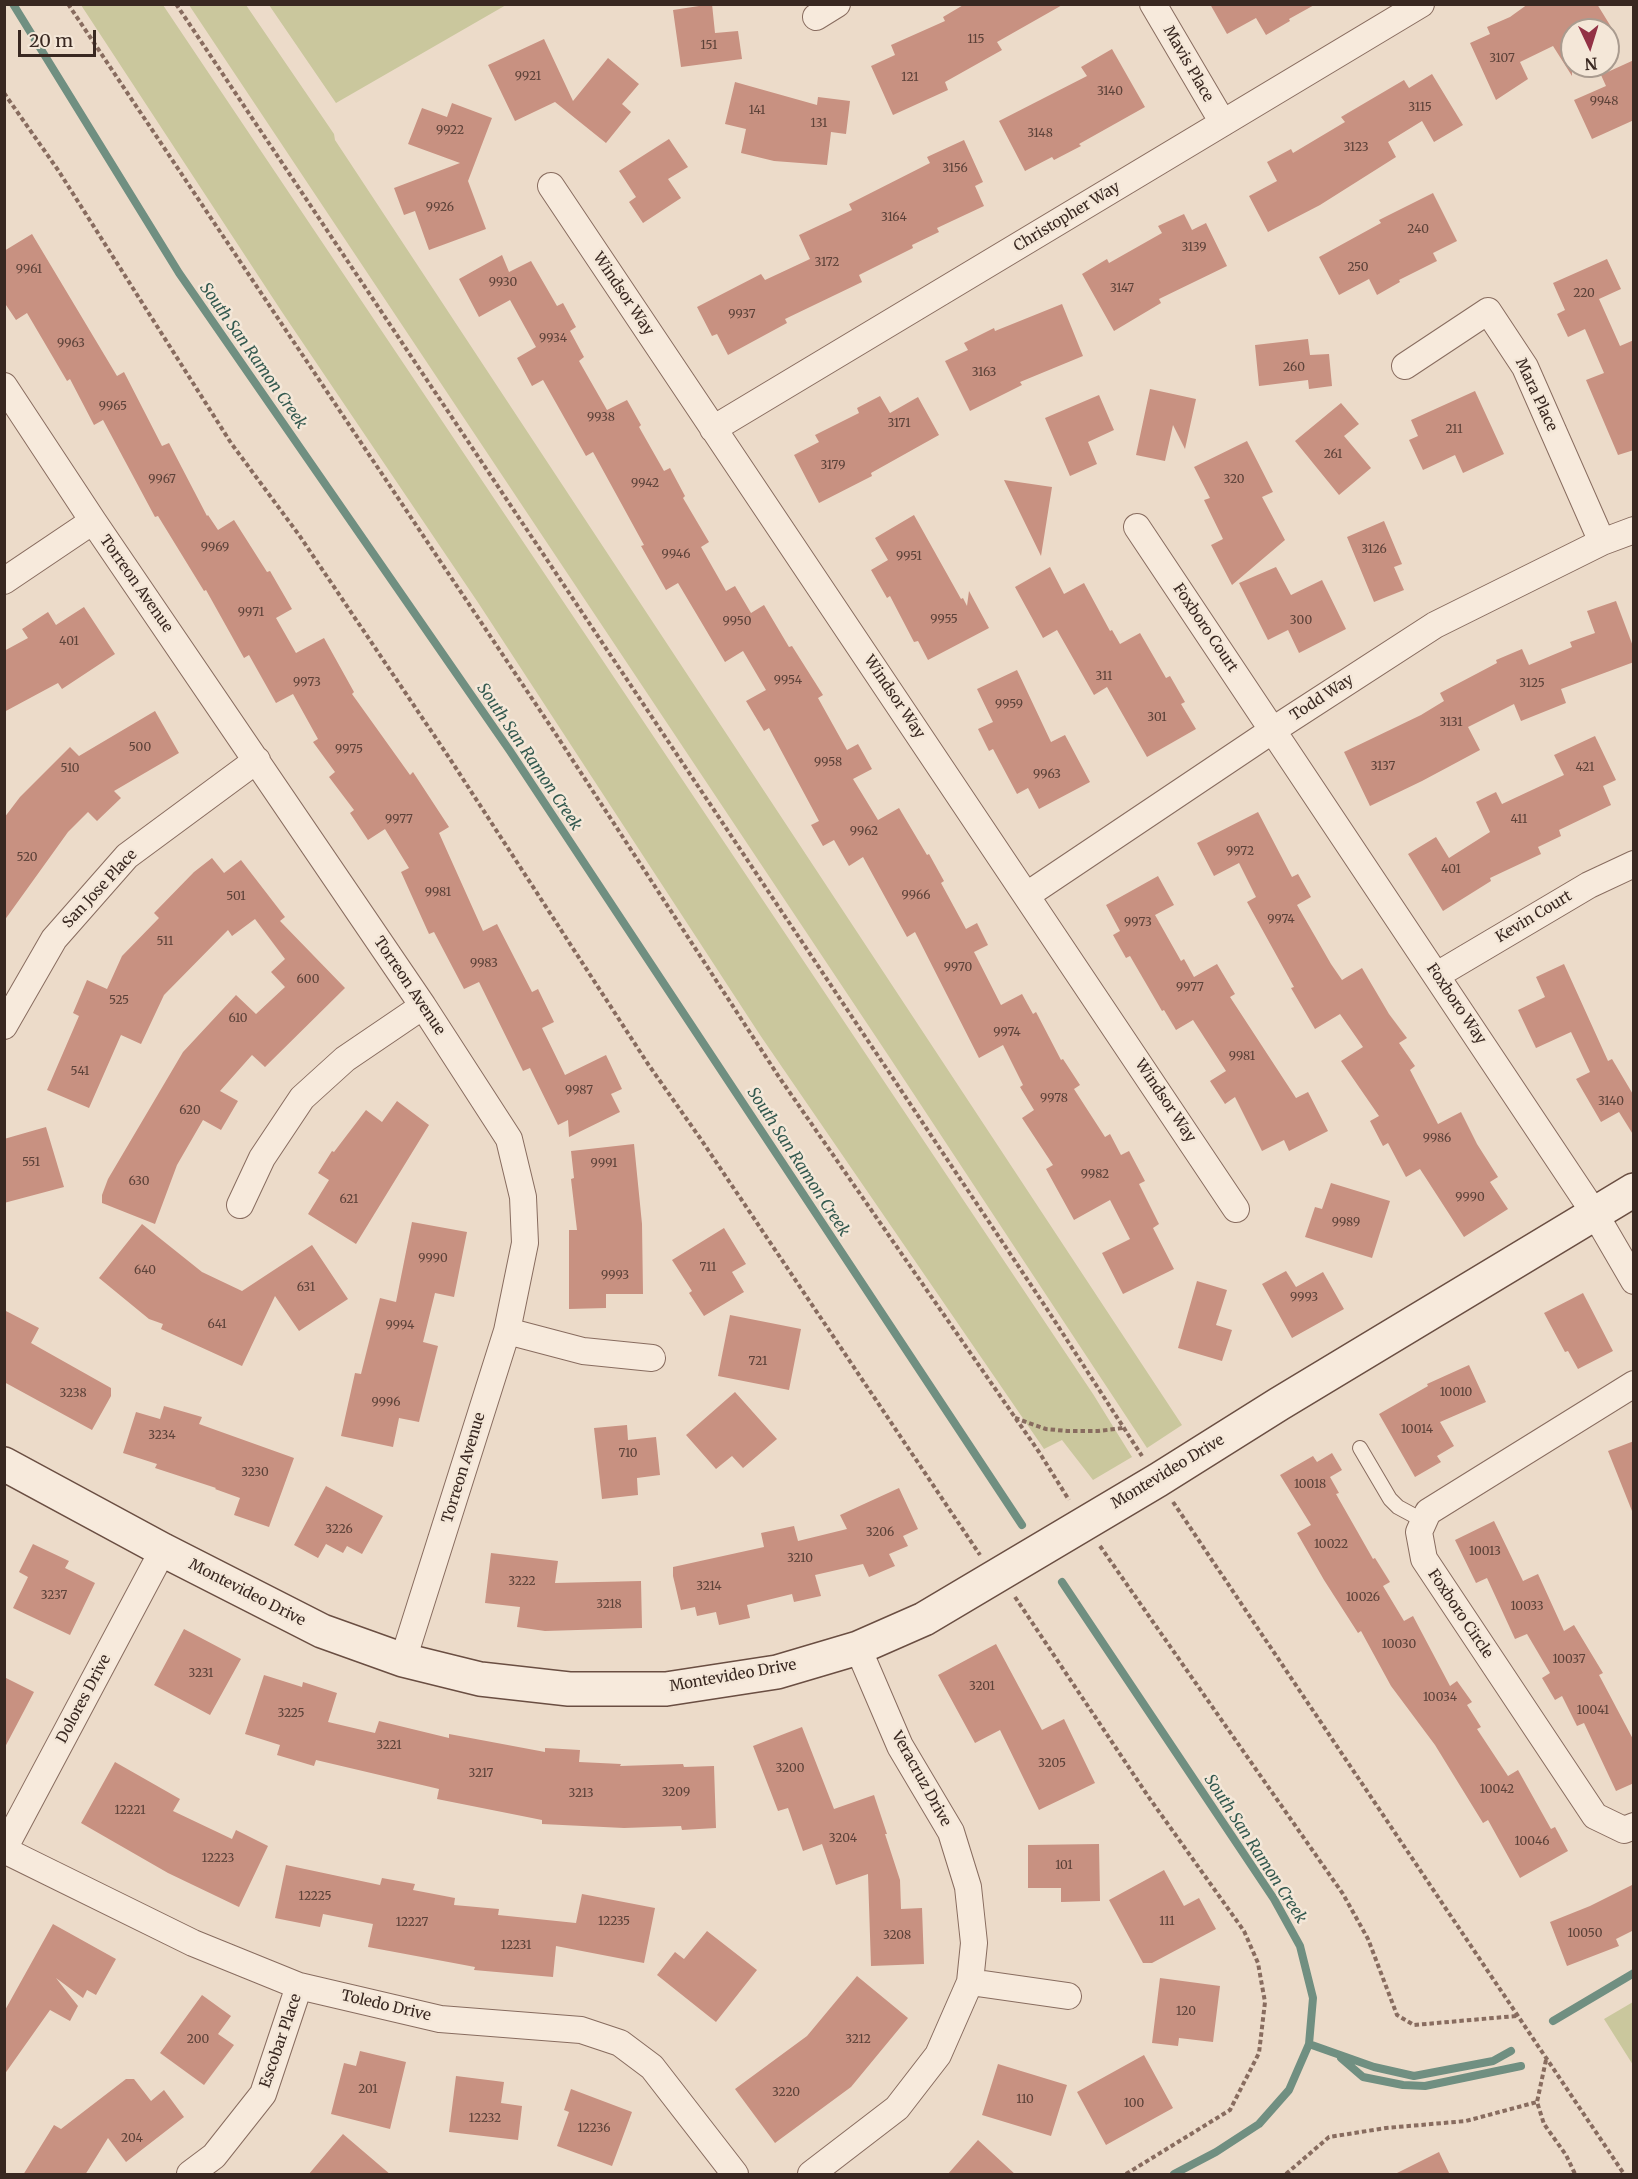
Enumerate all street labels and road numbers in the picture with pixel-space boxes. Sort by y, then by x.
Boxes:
street label: Mavis Place [1159,23,1217,105]
street label: Christopher Way [1011,178,1123,256]
street label: Windsor Way [589,249,657,339]
street label: Mara Place [1511,356,1561,434]
street label: Torreon Avenue [96,532,176,636]
street label: Foxboro Court [1169,580,1241,676]
street label: Windsor Way [860,652,928,742]
street label: Todd Way [1287,671,1357,725]
street label: San Jose Place [59,846,141,932]
street label: Kevin Court [1493,887,1575,947]
street label: Torreon Avenue [369,933,449,1039]
street label: Foxboro Way [1422,960,1490,1048]
street label: Windsor Way [1131,1056,1199,1146]
street label: Torreon Avenue [439,1411,489,1525]
street label: Montevideo Drive [1108,1431,1228,1513]
street label: Montevideo Drive [186,1556,308,1630]
street label: Foxboro Circle [1424,1566,1496,1662]
street label: Dolores Drive [53,1652,115,1746]
street label: Montevideo Drive [668,1656,798,1696]
street label: Veracruz Drive [887,1728,955,1830]
street label: Toledo Drive [339,1987,433,2025]
street label: Escobar Place [256,1992,306,2090]

